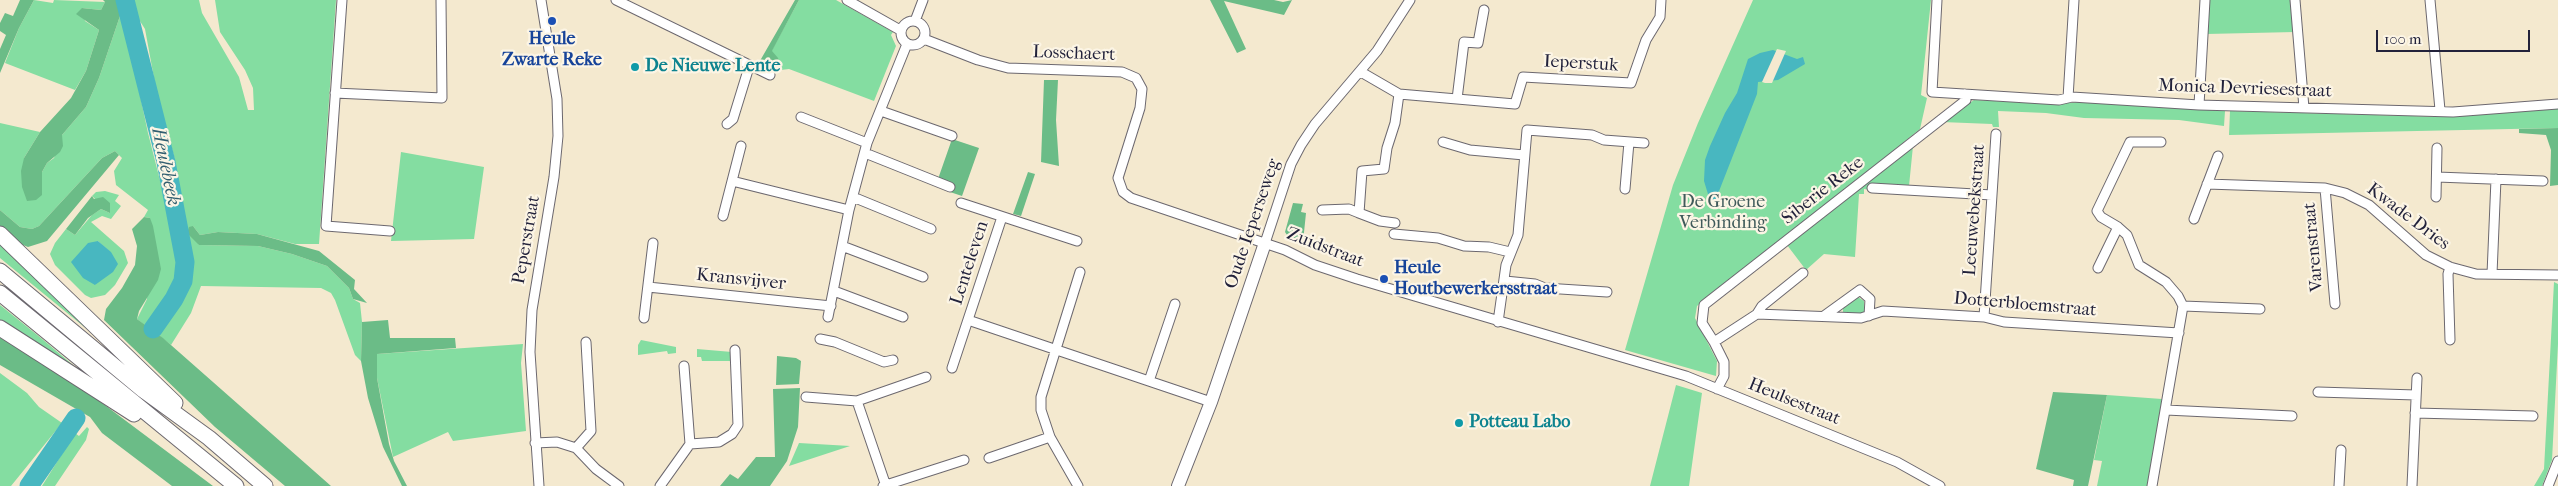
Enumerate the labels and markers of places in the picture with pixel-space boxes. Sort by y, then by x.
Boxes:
marker: Heule Zwarte Reke [546,15,558,27]
place label: Heule Zwarte Reke [502,29,602,72]
place label: De Nieuwe Lente [645,56,780,78]
marker: De Nieuwe Lente [629,61,641,73]
place label: Heule Houtbewerkersstraat [1394,258,1557,300]
marker: Heule Houtbewerkersstraat [1378,273,1390,285]
place label: Potteau Labo [1469,412,1570,434]
marker: Potteau Labo [1453,417,1465,429]

